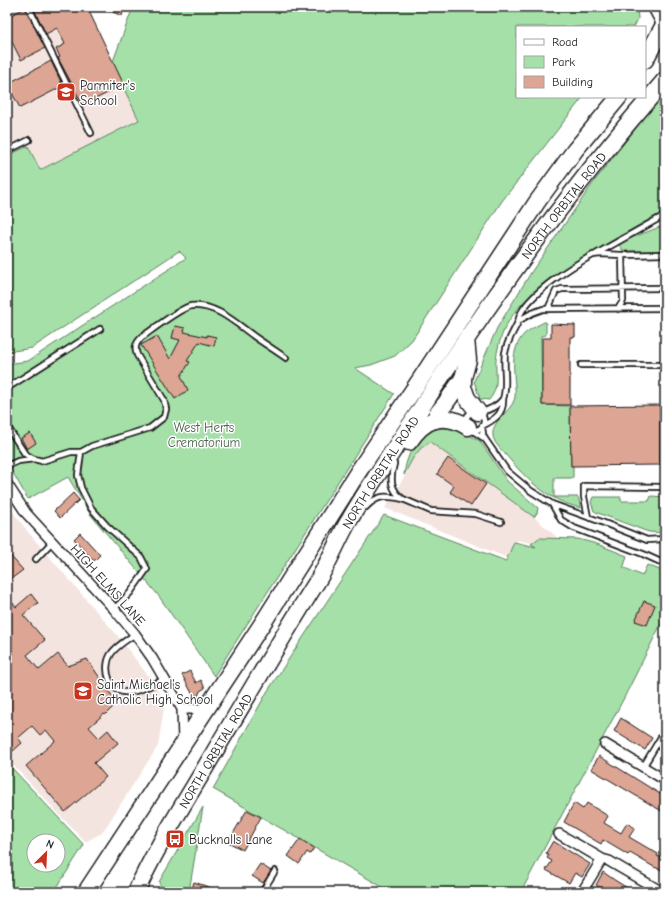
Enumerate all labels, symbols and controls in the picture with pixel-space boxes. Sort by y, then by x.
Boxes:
legend [516,26,646,98]
text: Road [552,35,578,49]
text: Park [552,55,575,69]
text: Building [552,75,593,89]
place label: Parmiter's School [80,78,135,108]
school or university icon: Parmiter's School [55,81,77,103]
street label: NORTH ORBITAL ROAD [518,149,609,261]
street label: NORTH ORBITAL ROAD [339,413,422,531]
park label: West Herts Crematorium [168,420,240,450]
street label: HIGH ELMS LANE [68,541,149,629]
place label: Saint Michael's Catholic High School [97,677,213,707]
school or university icon: Saint Michael's Catholic High School [72,680,94,702]
street label: NORTH ORBITAL ROAD [175,691,255,811]
bus stop icon: Bucknalls Lane [164,828,186,850]
place label: Bucknalls Lane [189,832,273,847]
north arrow [26,833,66,873]
text: N [44,837,56,852]

